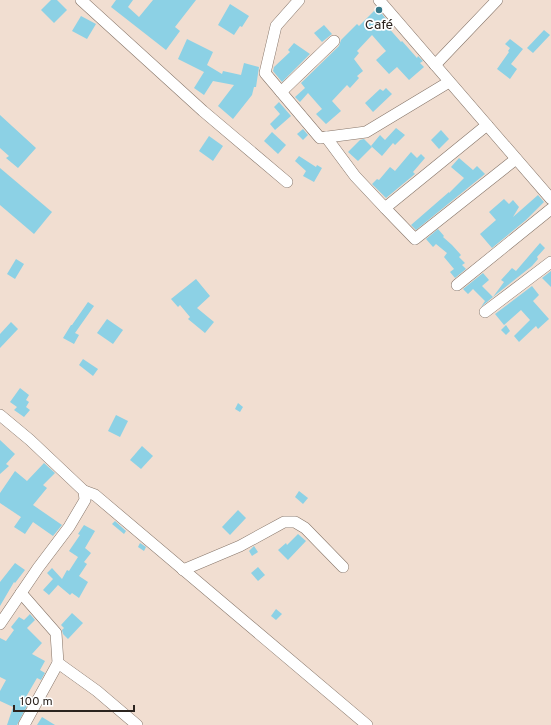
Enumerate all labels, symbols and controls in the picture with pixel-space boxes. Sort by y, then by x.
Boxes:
marker: Café [374,5,384,15]
place label: Café [365,17,393,34]
scale bar [14,687,134,713]
text: 100 m [20,694,53,710]

